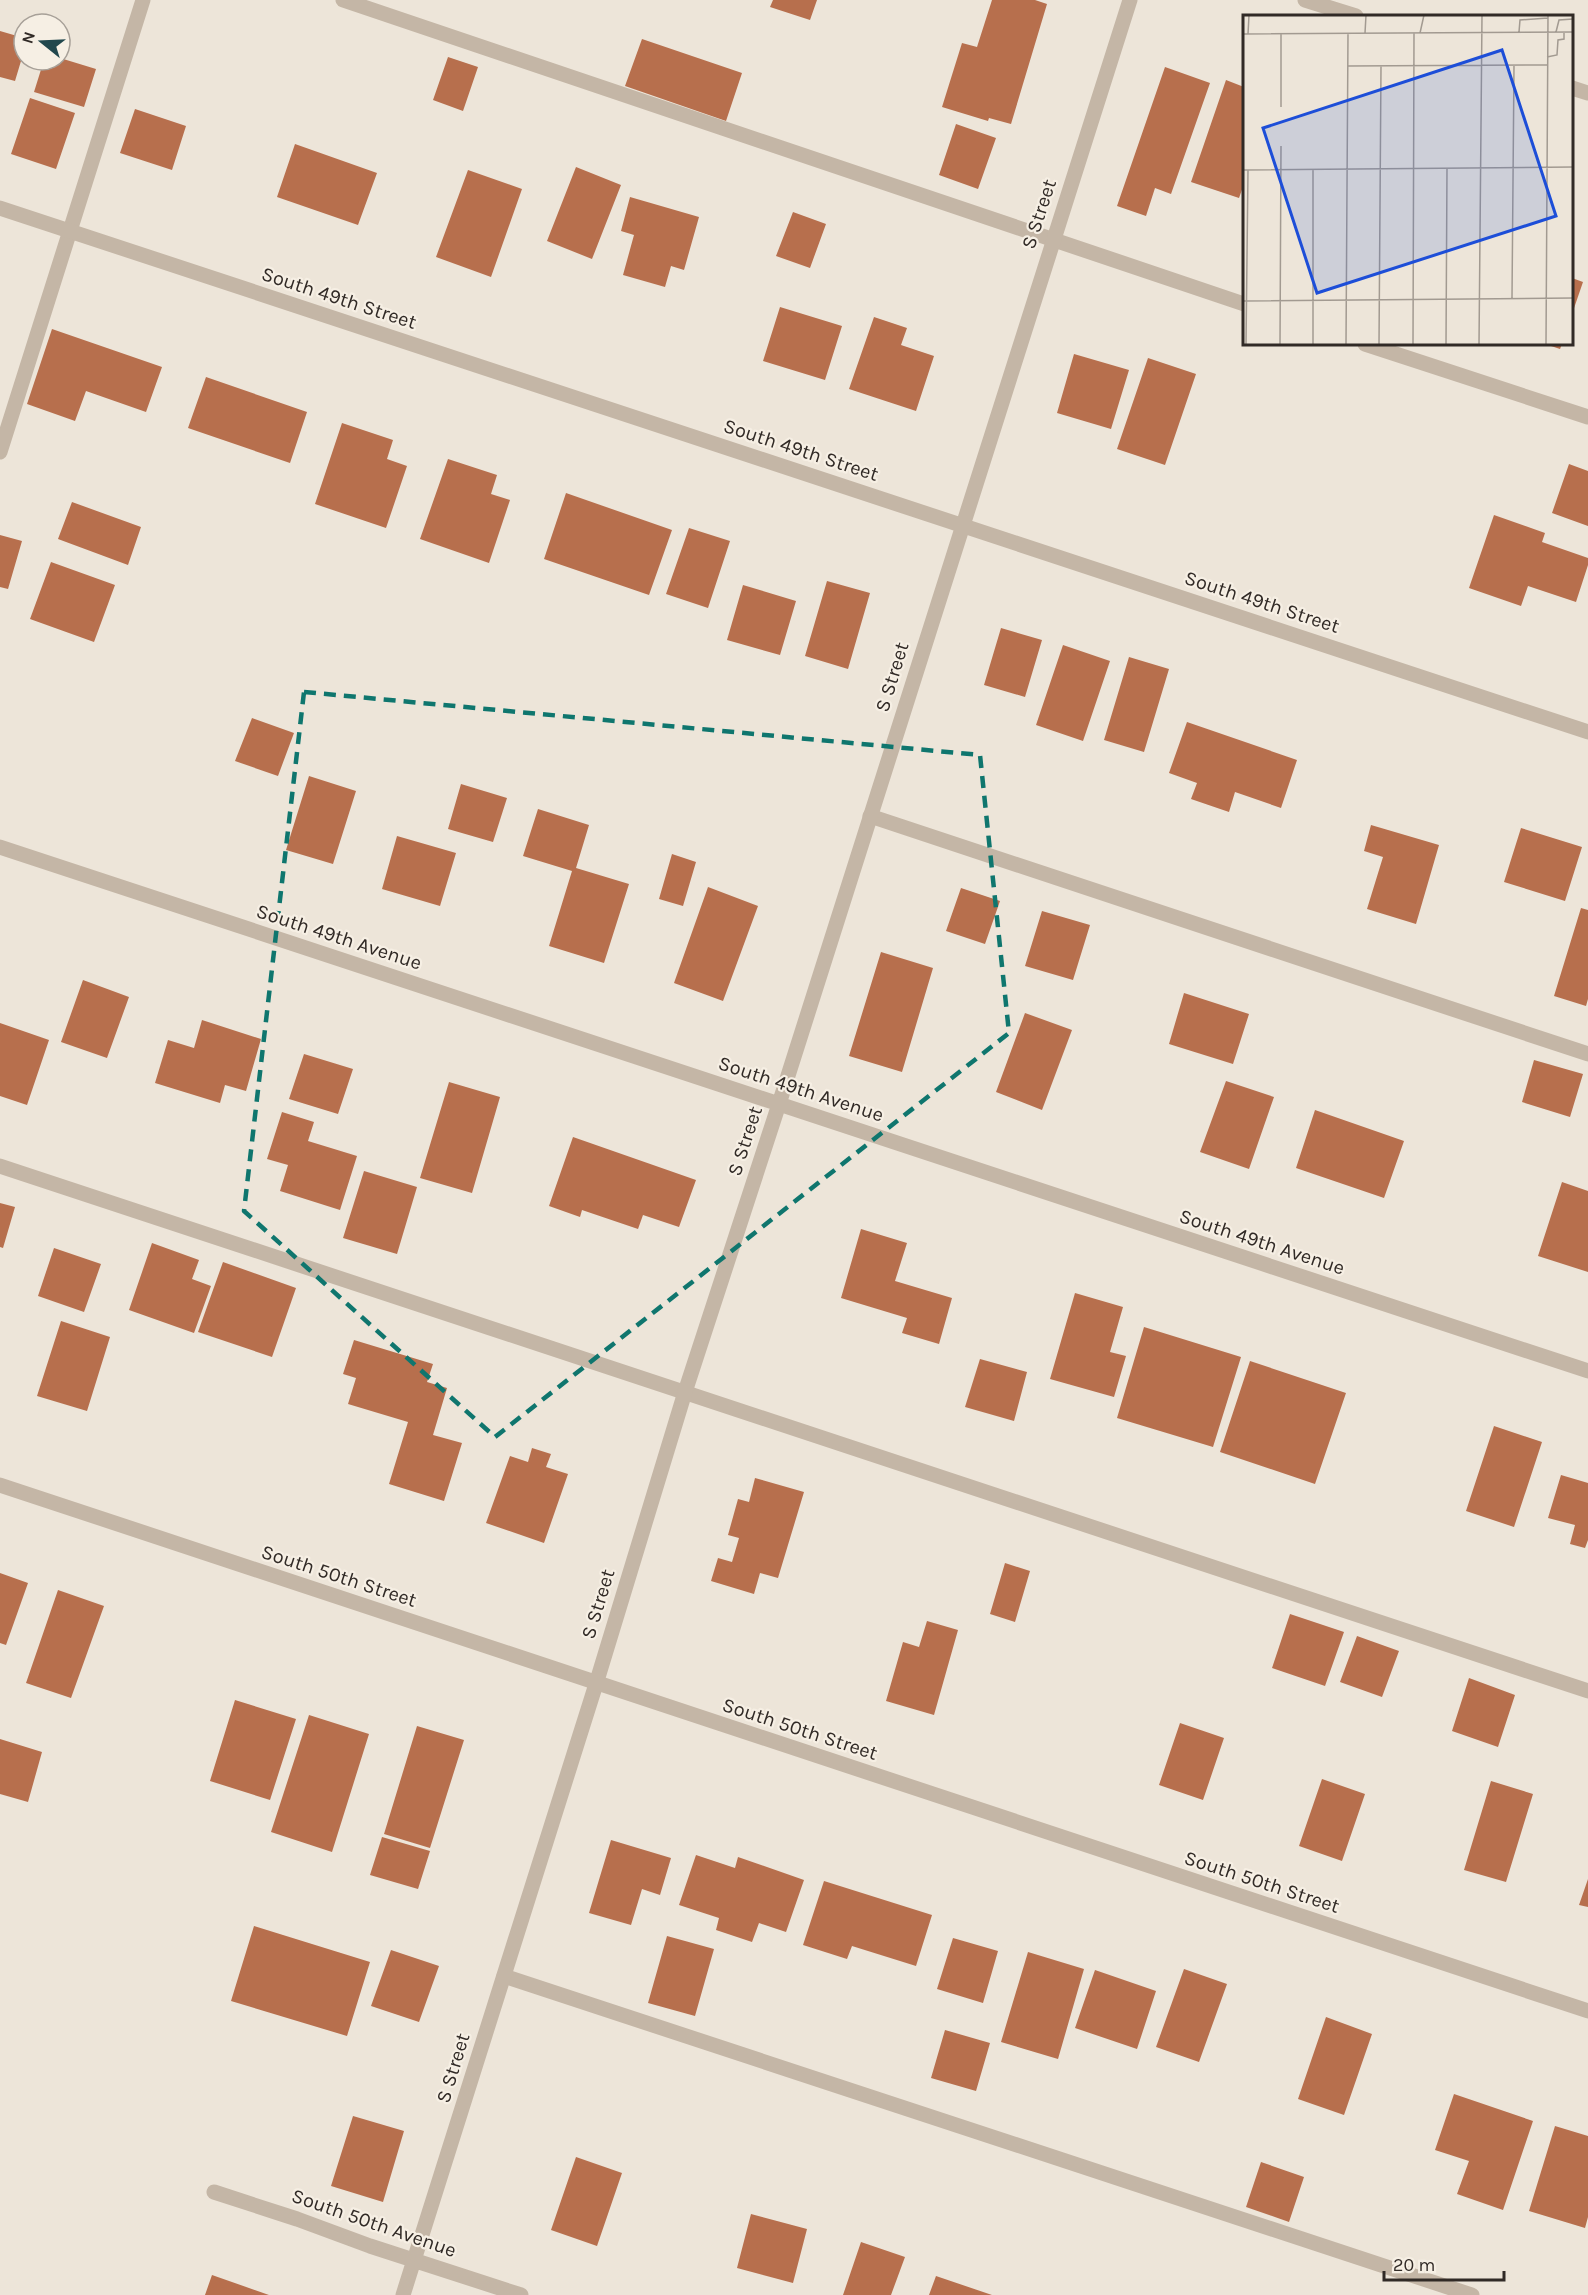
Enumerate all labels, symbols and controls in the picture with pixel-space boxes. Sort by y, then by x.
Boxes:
north arrow [12,12,72,72]
inset map [1243,15,1573,345]
text: N [17,29,39,46]
street label: S Street [1017,176,1061,252]
street label: South 49th Street [259,262,420,334]
street label: South 49th Street [721,414,882,486]
street label: South 49th Street [1182,566,1343,638]
street label: S Street [871,639,914,715]
street label: South 49th Avenue [253,899,425,975]
street label: South 49th Avenue [715,1051,887,1127]
street label: S Street [723,1103,767,1179]
street label: South 49th Avenue [1176,1204,1348,1280]
street label: South 50th Street [258,1540,420,1612]
street label: S Street [577,1566,620,1642]
street label: South 50th Street [719,1693,881,1765]
street label: South 50th Street [1181,1846,1343,1918]
street label: S Street [432,2030,475,2106]
street label: South 50th Avenue [289,2184,459,2262]
scale bar [1384,2244,1504,2282]
text: 20 m [1393,2254,1435,2276]

